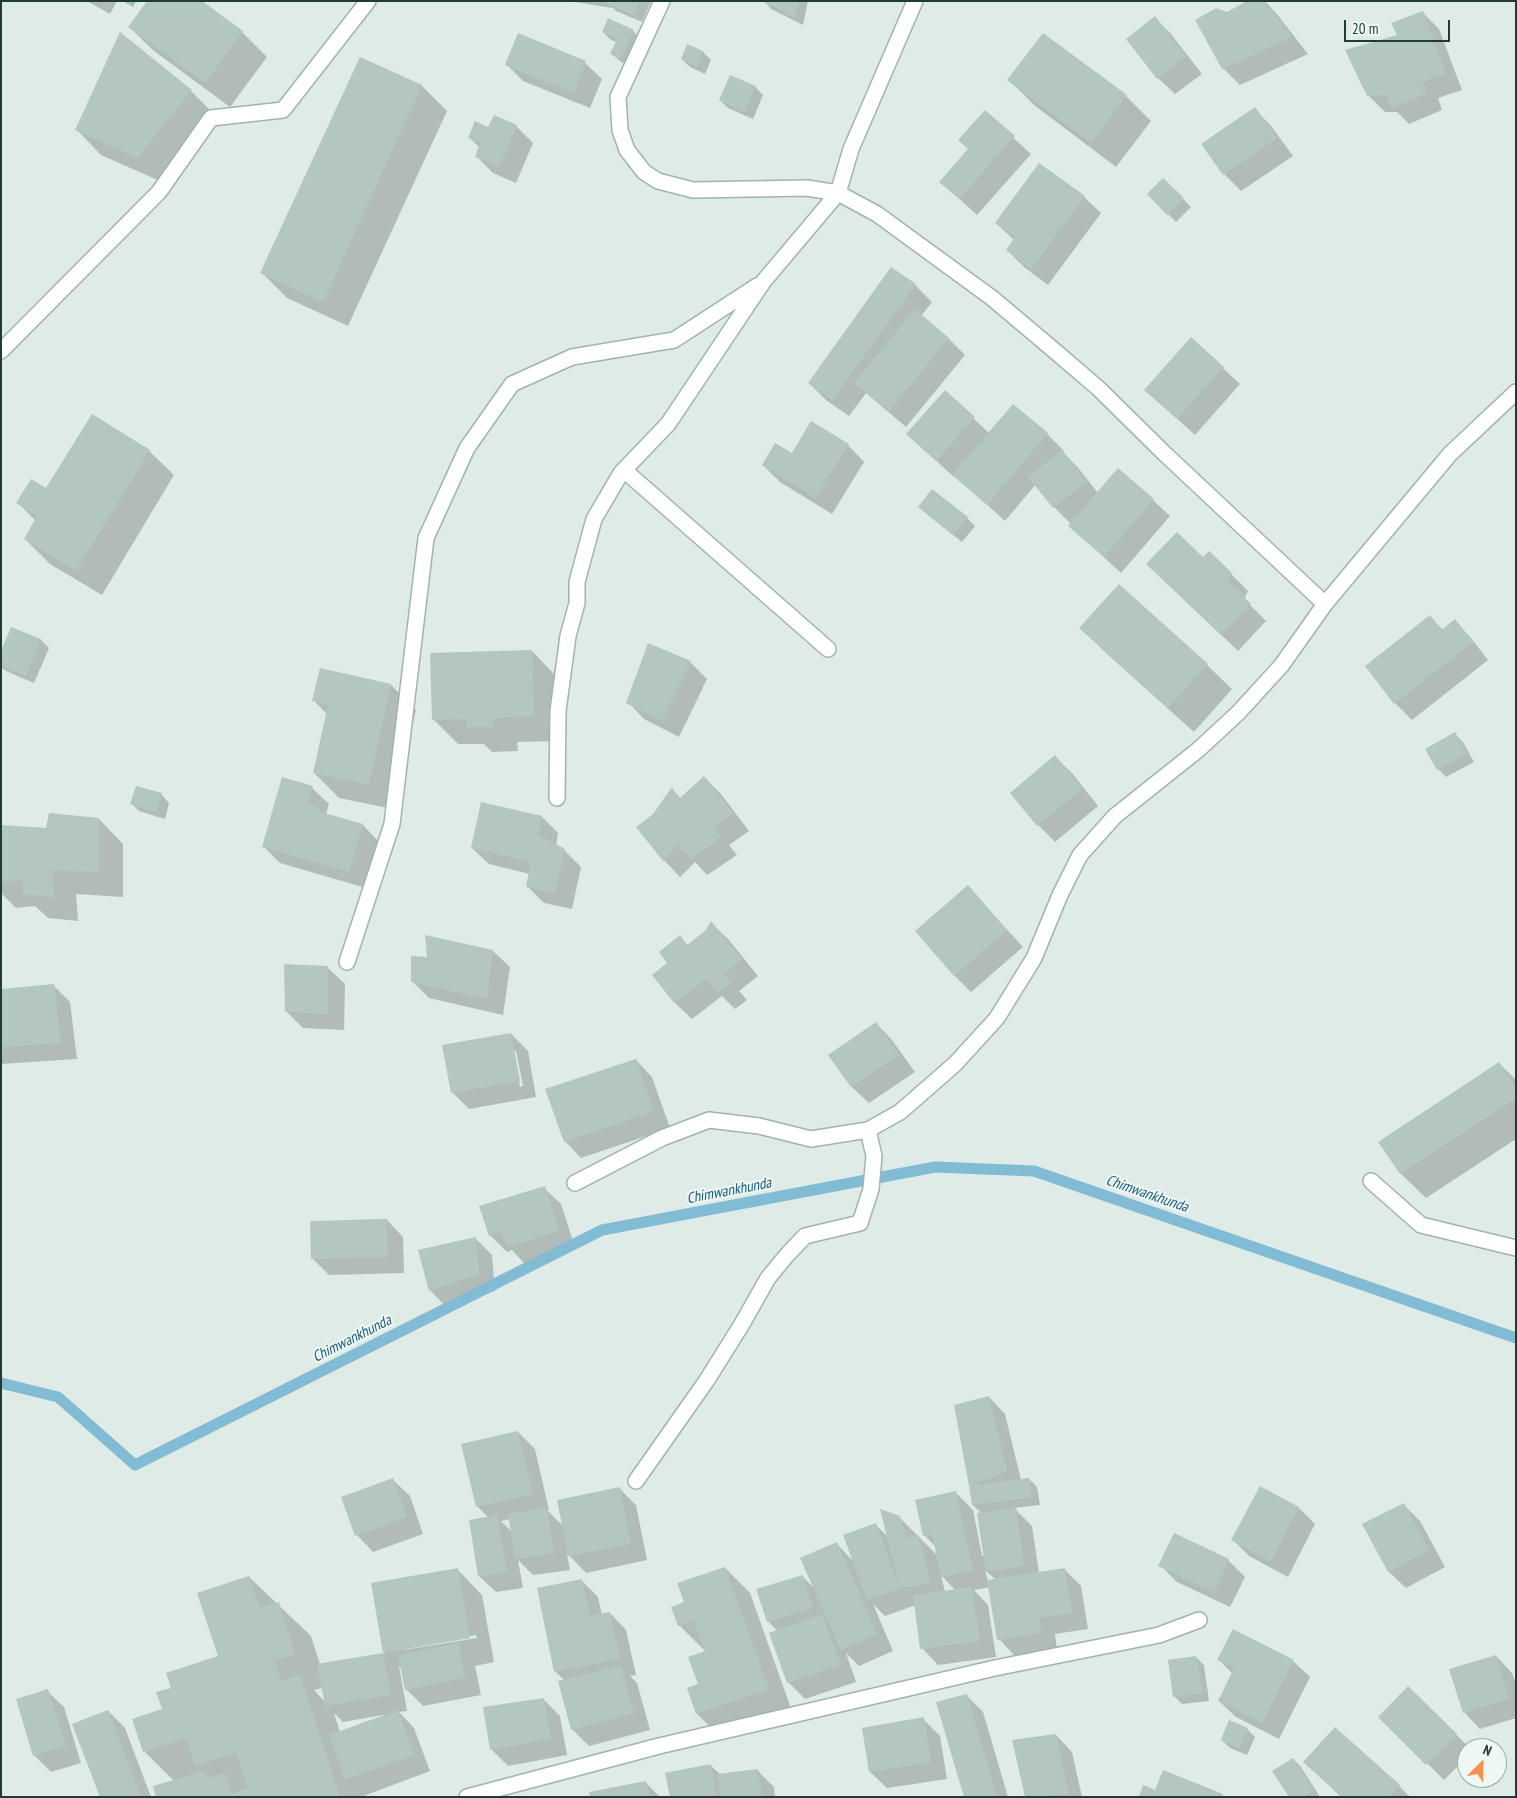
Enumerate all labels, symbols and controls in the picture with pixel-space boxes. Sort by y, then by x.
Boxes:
scale bar [1347,10,1453,42]
text: 20 m [1352,19,1378,38]
water label: Chimwankhunda [1103,1172,1191,1216]
water label: Chimwankhunda [685,1174,773,1208]
water label: Chimwankhunda [310,1311,394,1367]
north arrow [1457,1738,1507,1788]
text: N [1480,1740,1494,1760]

